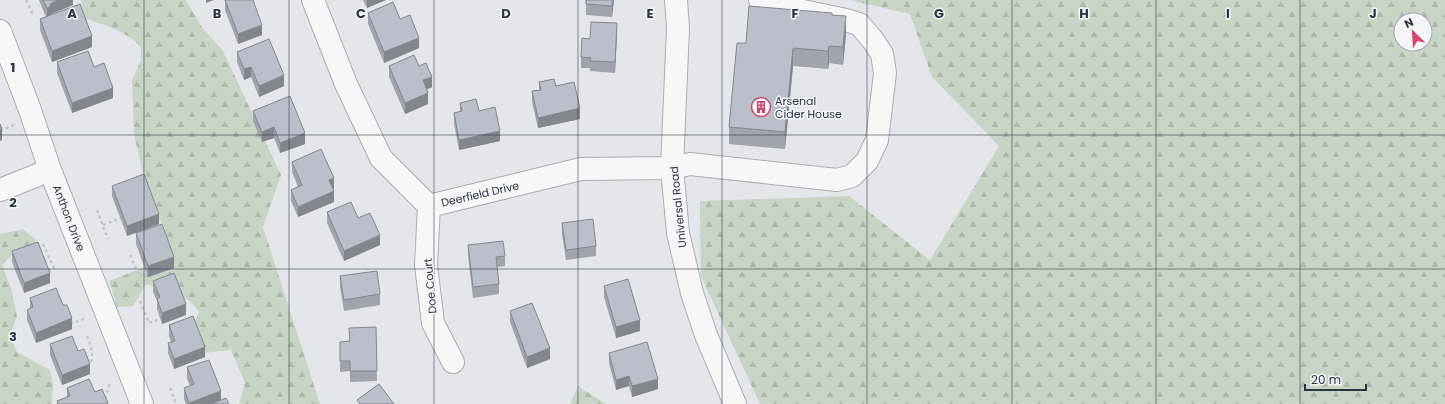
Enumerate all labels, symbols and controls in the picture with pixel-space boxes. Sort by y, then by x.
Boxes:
text: A [67,4,77,23]
text: B [213,4,222,23]
text: C [356,4,366,23]
text: D [501,4,511,23]
text: E [646,4,654,23]
text: F [791,4,799,23]
text: G [934,4,944,23]
text: H [1079,4,1089,23]
text: I [1226,4,1230,23]
text: J [1369,4,1377,23]
north arrow [1393,12,1433,52]
text: N [1402,14,1416,32]
text: 1 [11,58,15,77]
place label: Arsenal Cider House [775,93,842,122]
building icon: Arsenal Cider House [750,96,772,118]
street label: Universal Road [666,166,690,248]
street label: Deerfield Drive [440,177,521,211]
street label: Anthon Drive [49,182,89,254]
text: 2 [9,193,17,212]
street label: Doe Court [420,258,440,314]
text: 3 [9,327,17,346]
scale bar [1305,366,1366,392]
text: 20 m [1311,371,1341,388]

